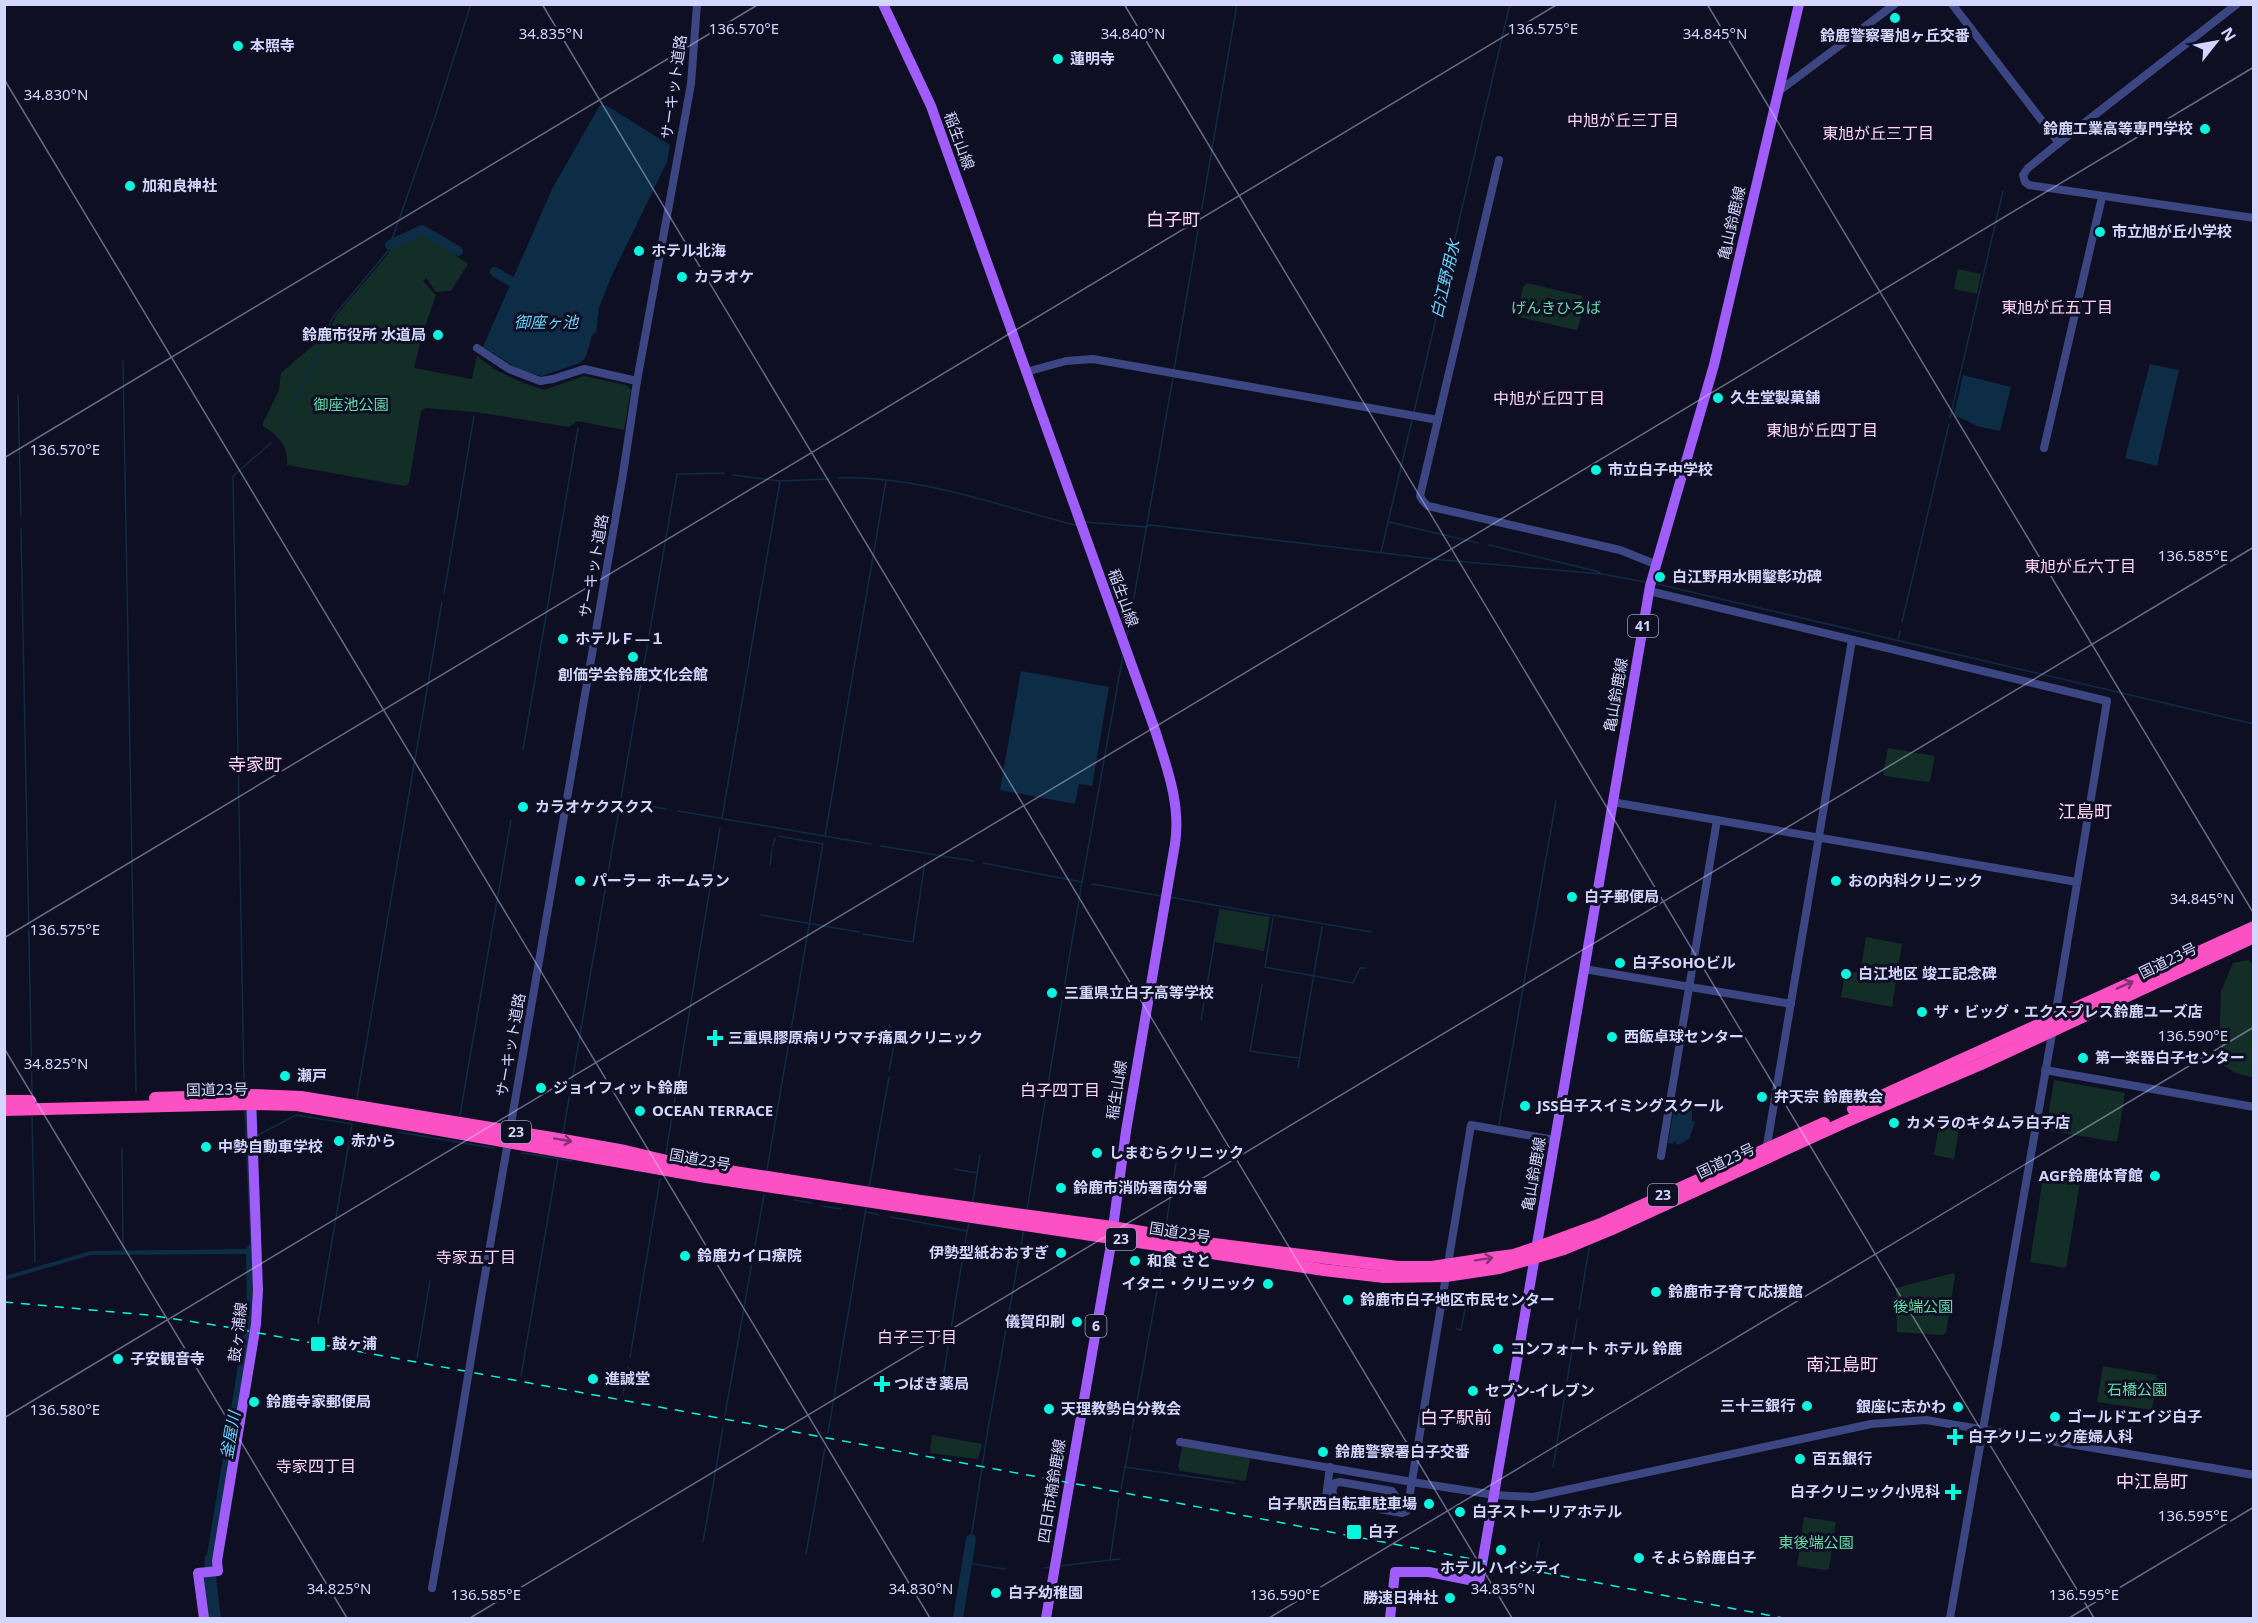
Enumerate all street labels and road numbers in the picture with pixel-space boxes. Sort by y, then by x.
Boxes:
street label: サーキット道路 [656,33,690,140]
street label: 稲生山線 [940,109,980,172]
street label: 亀山鈴鹿線 [1713,184,1749,262]
street label: サーキット道路 [574,512,612,619]
street label: 稲生山線 [1104,566,1144,629]
road number: 41 [1628,615,1658,637]
street label: 亀山鈴鹿線 [1599,656,1631,734]
street label: 国道23号 [2135,937,2200,983]
street label: サーキット道路 [491,991,529,1098]
street label: 稲生山線 [1101,1059,1131,1121]
street label: 国道23号 [186,1078,248,1100]
road number: 23 [501,1121,531,1143]
street label: 亀山鈴鹿線 [1517,1135,1549,1213]
street label: 国道23号 [1693,1138,1758,1182]
street label: 国道23号 [668,1144,733,1174]
road number: 23 [1648,1184,1678,1206]
street label: 国道23号 [1148,1217,1212,1247]
road number: 23 [1106,1228,1136,1250]
street label: 鼓ヶ浦線 [223,1301,251,1363]
road number: 6 [1086,1315,1106,1337]
street label: 四日市楠鈴鹿線 [1033,1437,1069,1544]

